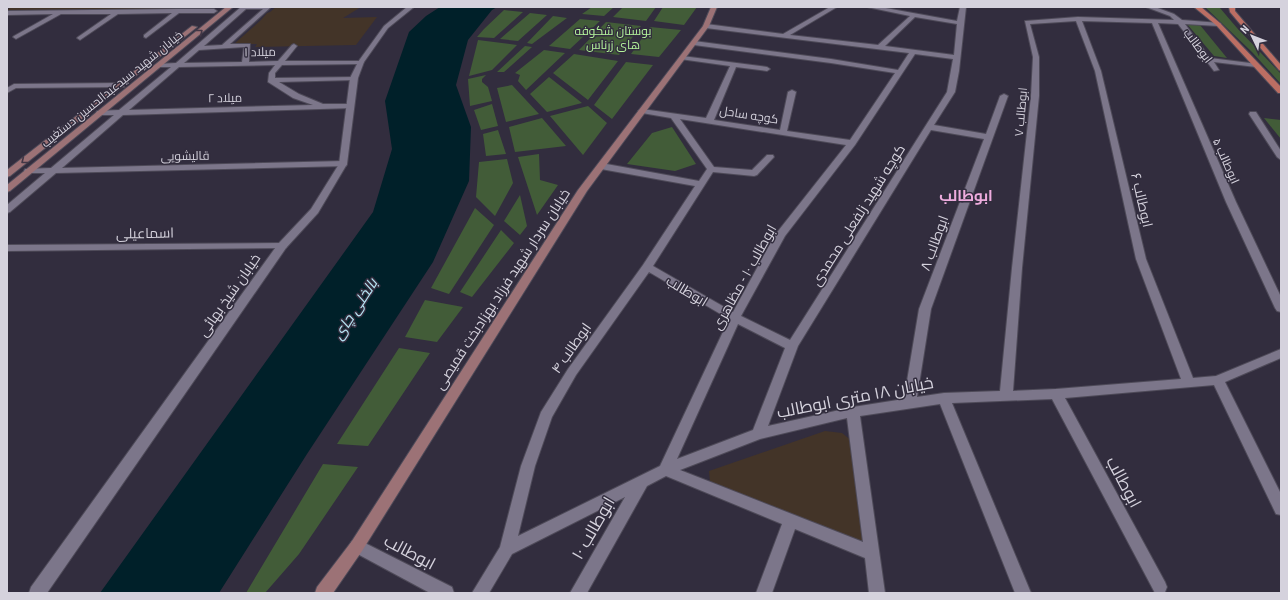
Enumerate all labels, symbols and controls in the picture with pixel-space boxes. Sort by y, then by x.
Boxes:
north arrow [1232,16,1272,56]
text: N [1238,22,1252,36]
park label: بوستان شکوفه های زرناس [575,24,651,52]
street label: ابوطالب [1181,26,1215,66]
street label: خیابان شهید سیدعبدالحسین دستغیب [39,28,185,150]
one-way arrow [196,29,203,36]
street label: میلاد ۱ [244,45,276,59]
street label: ابوطالب ۷ [1012,87,1030,137]
street label: میلاد ۲ [208,91,242,105]
street label: کوچه ساحل [718,103,779,129]
street label: ابوطالب ۵ [1210,136,1242,186]
street label: کوچه شهید زلفعلی محمدی [808,141,910,290]
street label: قالیشویی [161,149,209,163]
one-way arrow [21,157,28,164]
street label: ابوطالب ۶ [1128,171,1156,229]
street label: خیابان سردار شهید فرزاد بهزاد‌بخت قمیصی [431,186,573,392]
district label: ابوطالب [939,187,993,205]
street label: ابوطالب ۸ [917,213,951,273]
street label: ابوطالب ۱۰ - مظاهری [708,222,780,332]
street label: اسماعیلی [116,224,174,242]
street label: خیابان شیخ بهائی [195,251,264,340]
street label: ابوطالب [663,272,711,310]
water label: بالخلی چای [329,274,383,343]
street label: ابوطالب ۴ [548,320,594,376]
street label: خیابان ۱۸ متری ابوطالب [775,372,935,423]
street label: ابوطالب [1101,453,1146,512]
street label: ابوطالب ۱۰ [567,493,620,563]
street label: ابوطالب [380,530,439,575]

